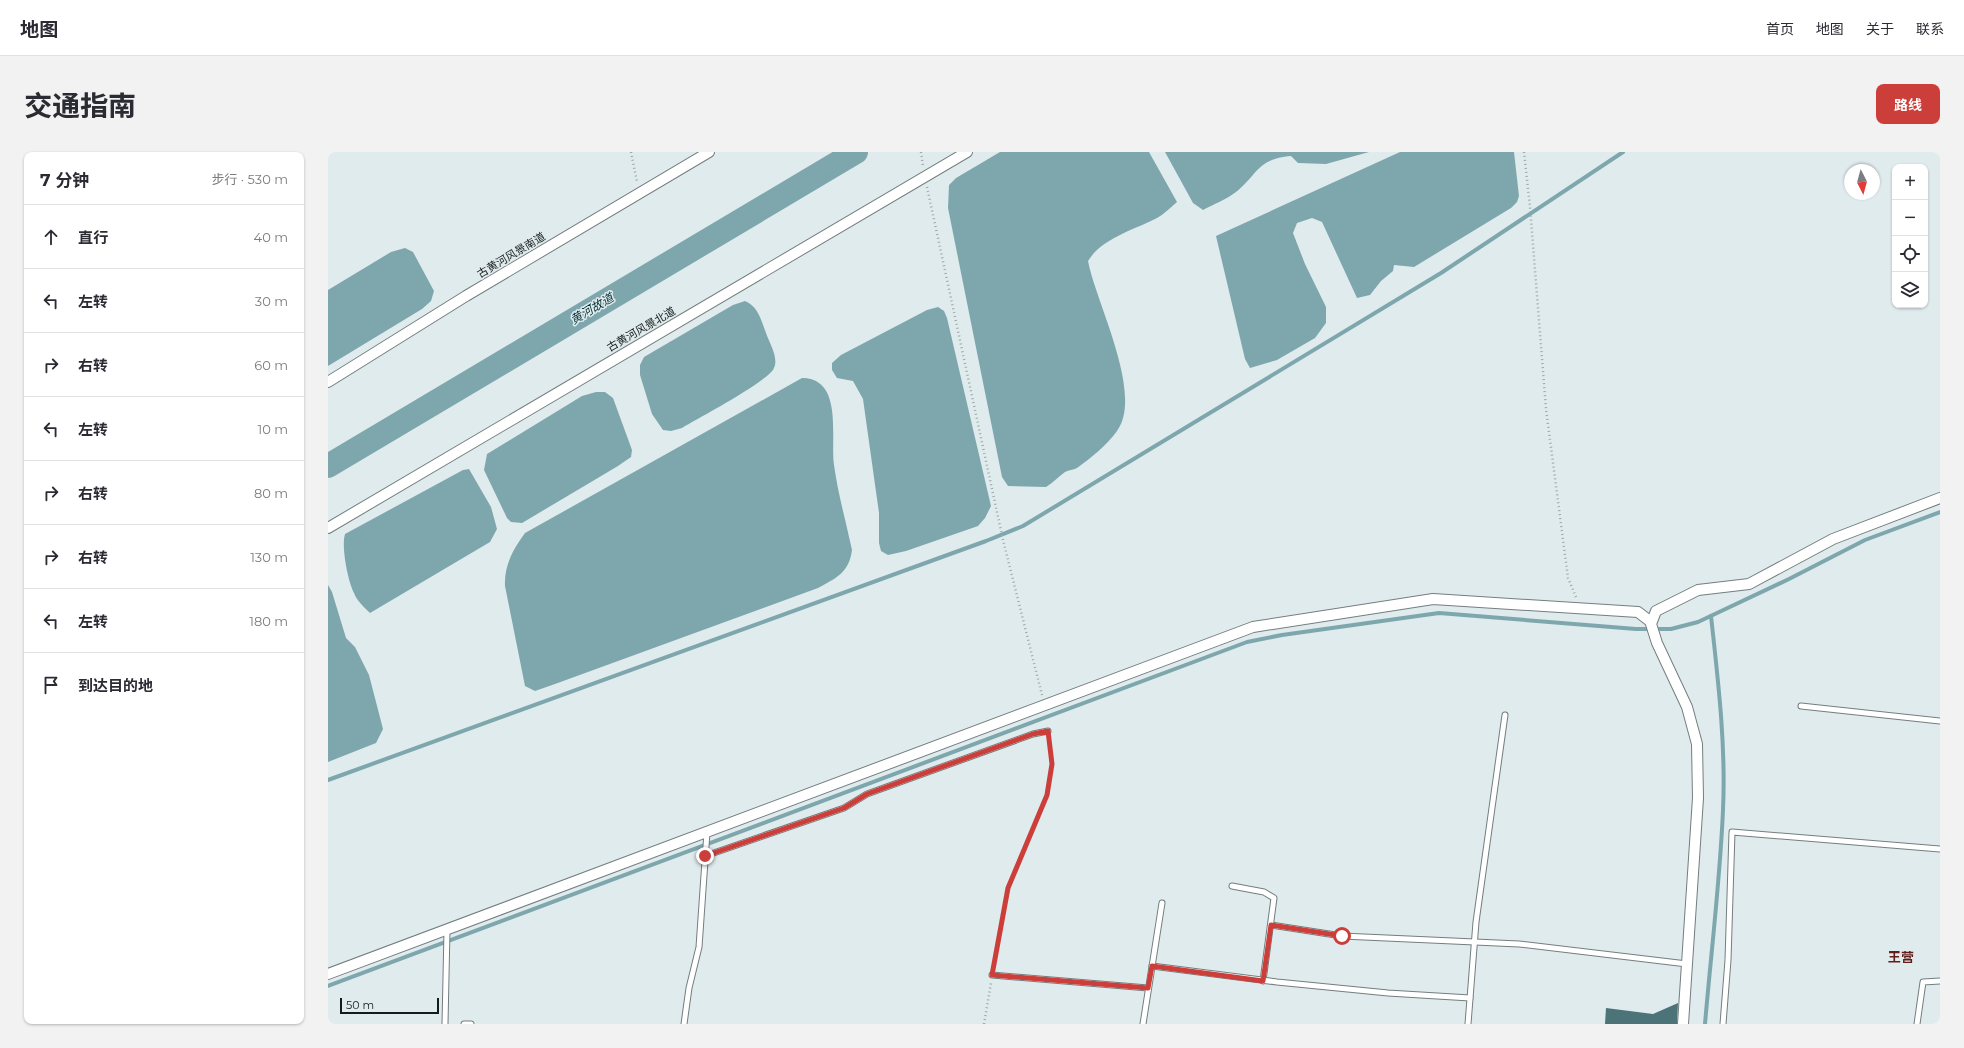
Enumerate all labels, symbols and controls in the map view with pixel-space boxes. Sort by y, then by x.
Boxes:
text: 地图 [20,18,58,41]
text: 首页 [1766,20,1794,38]
text: 地图 [1816,20,1844,38]
text: 关于 [1866,20,1894,38]
text: 联系 [1916,20,1944,38]
button: 路线 [1876,84,1940,124]
text: 交通指南 [24,89,136,123]
north arrow [1844,164,1880,200]
map controls [1892,164,1928,308]
button: + [1892,164,1928,200]
text: 7 分钟 [40,170,89,190]
text: 步行 · 530 m [211,171,288,187]
button: − [1892,200,1928,236]
icon: ahead [40,226,62,248]
text: 直行 [78,228,108,247]
text: 40 m [254,229,288,245]
street label: 古黄河风景南道 [474,229,548,281]
button: locate [1892,236,1928,272]
button: layers [1892,272,1928,308]
water label: 黄河故道 [567,289,618,327]
icon: left [40,290,62,312]
text: 左转 [78,292,108,311]
text: 30 m [255,293,288,309]
street label: 古黄河风景北道 [604,304,678,354]
icon: right [40,354,62,376]
text: 右转 [78,356,108,375]
text: 60 m [254,357,288,373]
icon: left [40,418,62,440]
text: 左转 [78,420,108,439]
text: 10 m [258,421,288,437]
icon: right [40,482,62,504]
text: 右转 [78,484,108,503]
text: 80 m [254,485,288,501]
icon: right [40,546,62,568]
text: 右转 [78,548,108,567]
text: 130 m [250,549,288,565]
icon: left [40,610,62,632]
text: 左转 [78,612,108,631]
text: 180 m [249,613,288,629]
icon: arrive [40,674,62,696]
text: 到达目的地 [78,676,153,695]
route end [696,847,714,865]
route start [1333,927,1351,945]
district label: 王营 [1888,949,1914,965]
scale bar [340,996,439,1015]
text: 50 m [346,998,374,1012]

